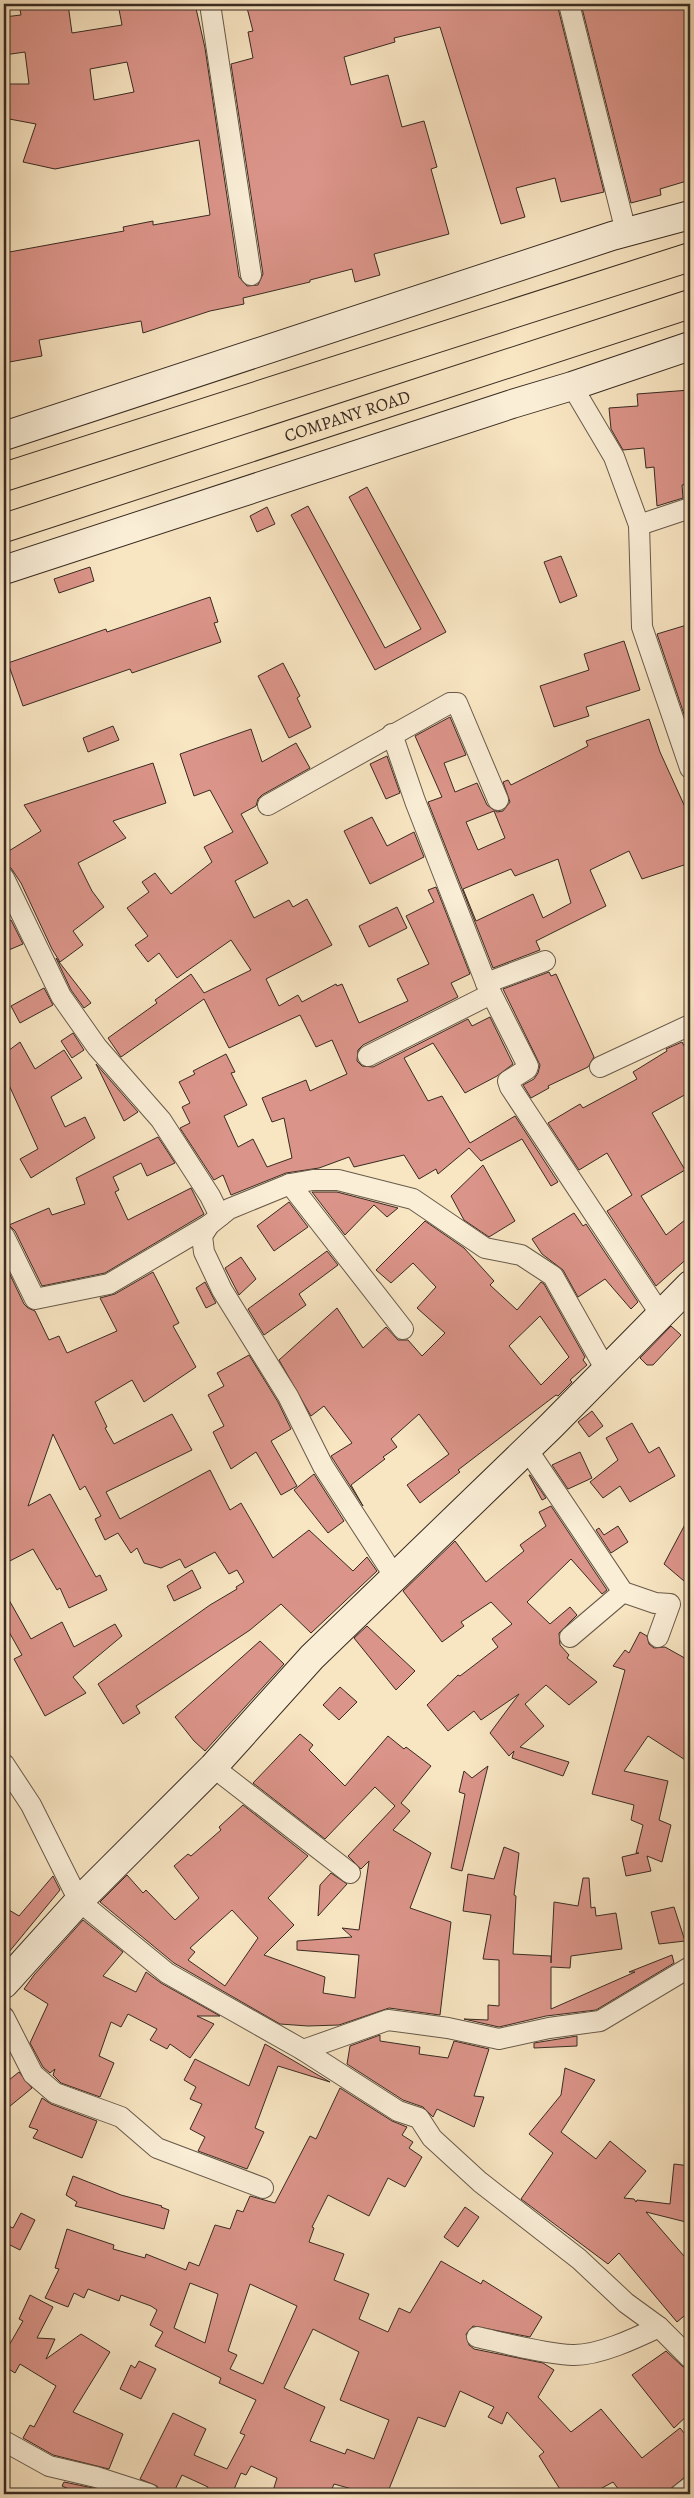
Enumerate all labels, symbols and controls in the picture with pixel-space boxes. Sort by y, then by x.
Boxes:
street label: COMPANY ROAD [281,384,413,448]

